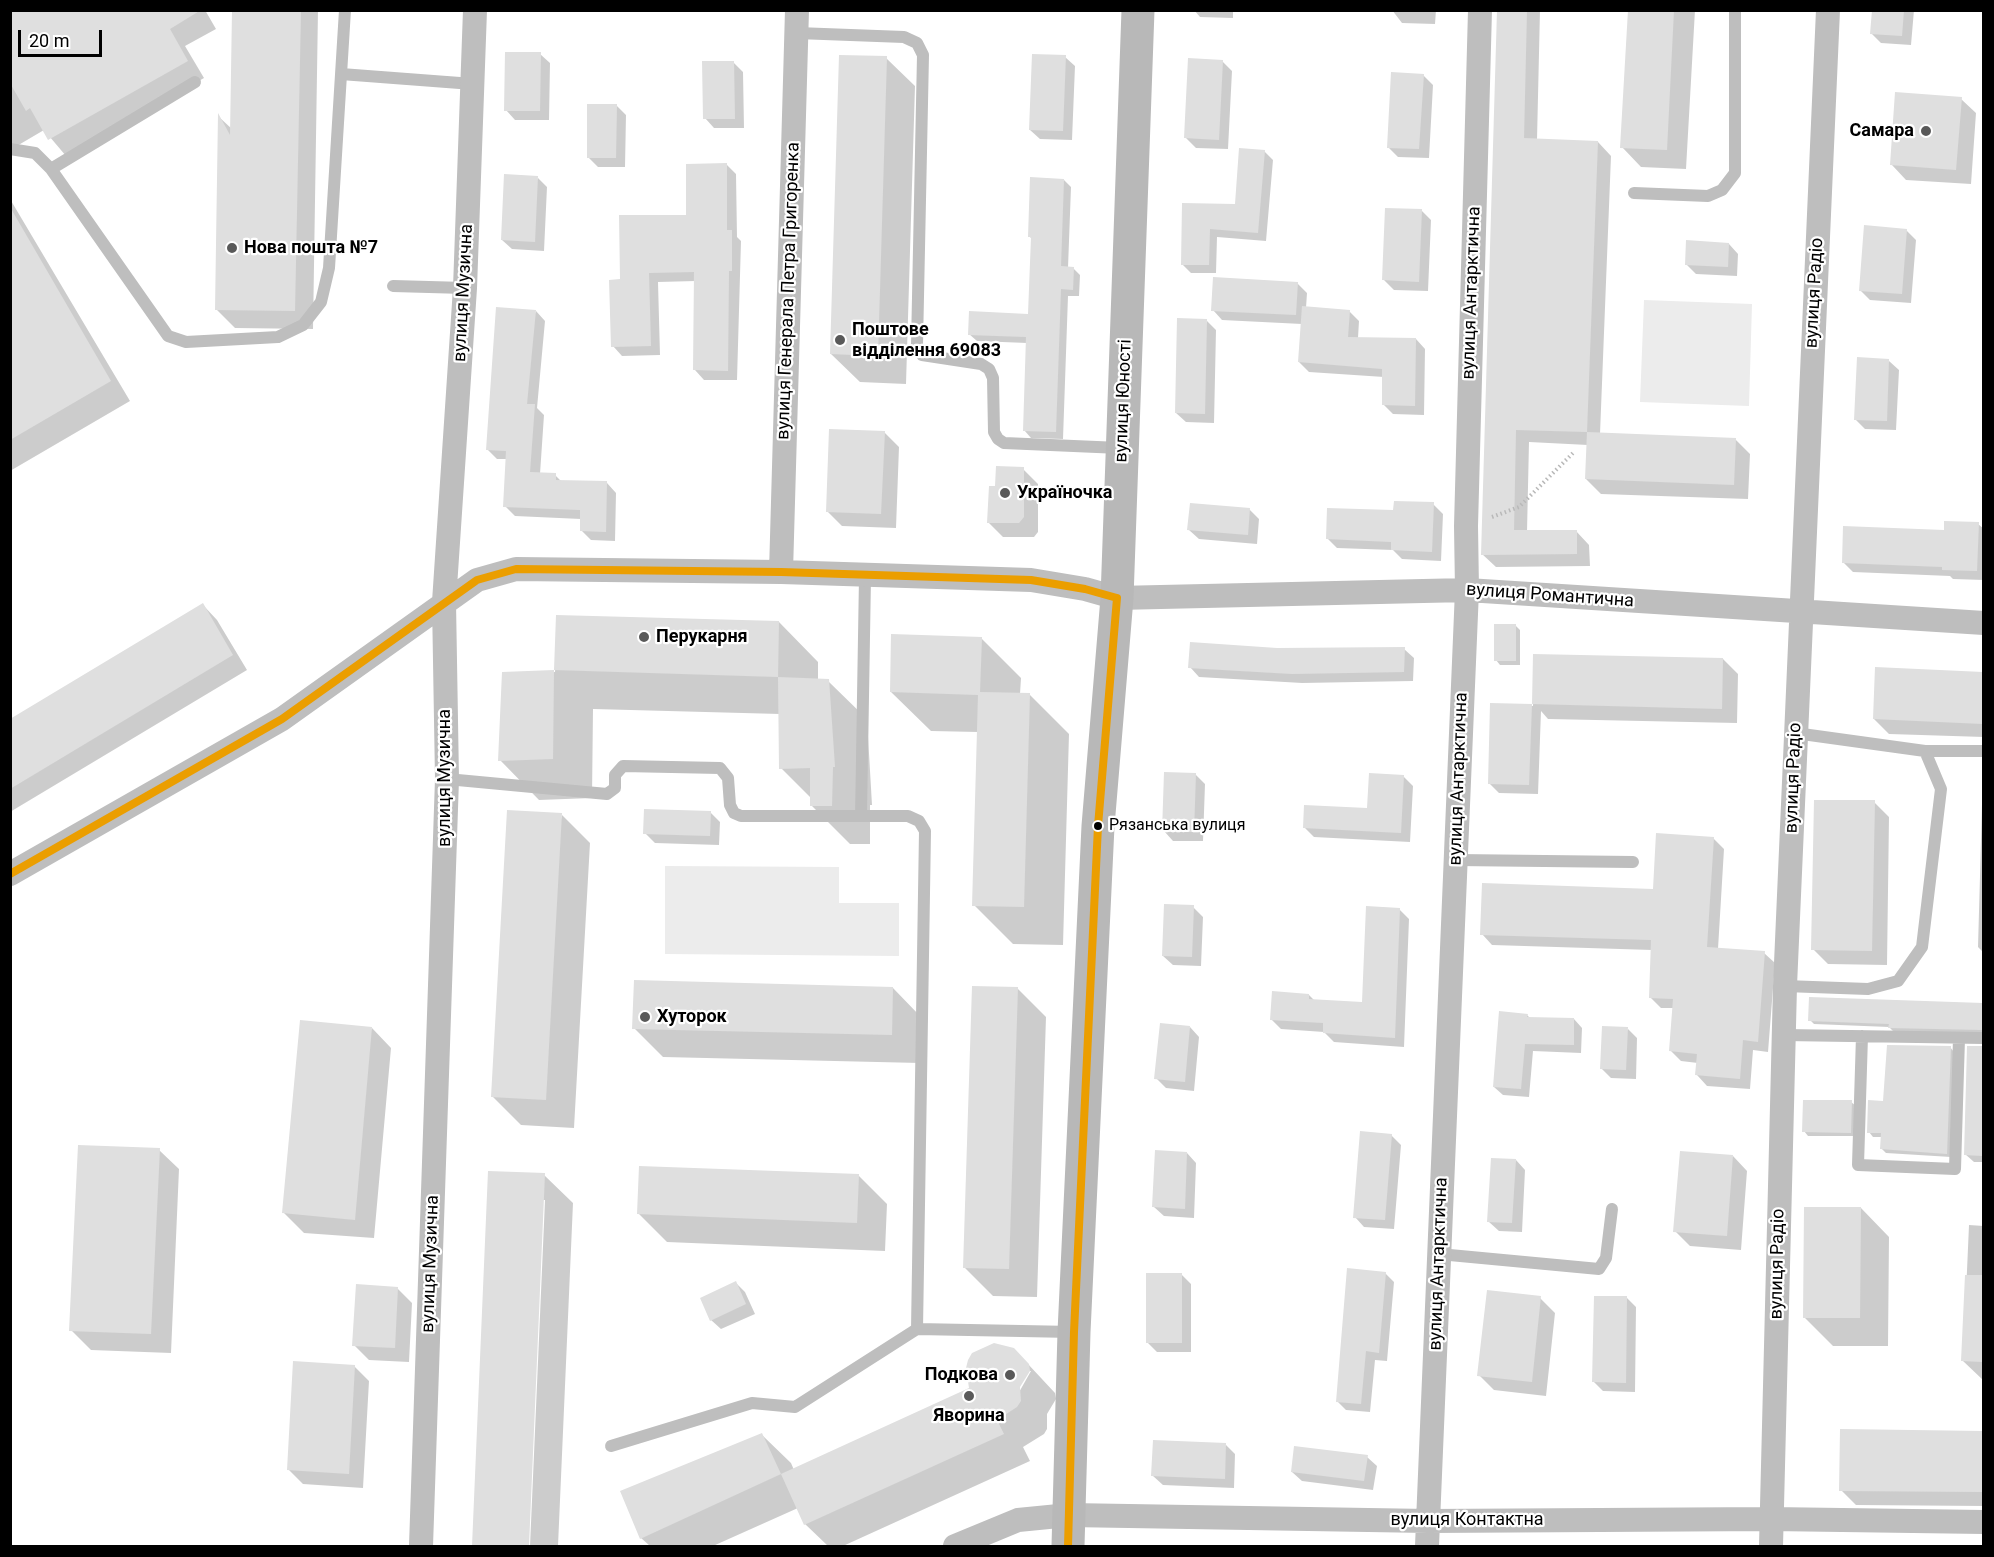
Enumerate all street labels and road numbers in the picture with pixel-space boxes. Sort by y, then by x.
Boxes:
street label: вулиця Генерала Петра Григоренка [773,142,805,440]
street label: вулиця Антарктична [1458,206,1486,380]
street label: вулиця Музична [450,224,478,362]
street label: вулиця Радіо [1801,237,1829,349]
street label: вулиця Юності [1111,339,1137,463]
street label: вулиця Романтична [1465,579,1635,613]
street label: вулиця Антарктична [1445,692,1473,866]
street label: вулиця Музична [434,709,456,847]
street label: вулиця Радіо [1781,722,1807,834]
street label: вулиця Антарктична [1425,1177,1453,1351]
street label: вулиця Музична [418,1195,444,1333]
street label: вулиця Радіо [1766,1208,1790,1320]
street label: вулиця Контактна [1390,1509,1544,1531]

